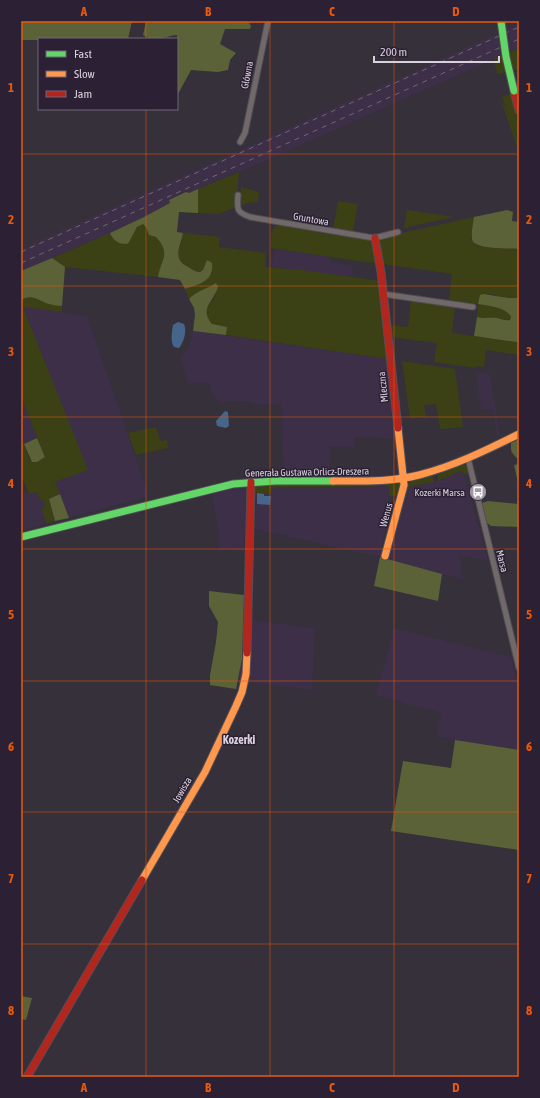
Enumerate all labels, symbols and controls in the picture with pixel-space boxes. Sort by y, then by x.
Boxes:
text: A [80,4,88,19]
text: B [205,4,212,19]
text: C [329,4,335,19]
text: D [452,4,460,19]
legend [38,38,178,110]
scale bar [374,38,499,64]
text: 200 m [380,45,407,59]
text: Fast [74,47,92,61]
street label: Główna [239,60,255,90]
text: Slow [74,67,95,81]
text: 1 [8,80,14,95]
text: 1 [526,80,532,95]
text: Jam [74,87,92,101]
street label: Gruntowa [292,210,330,228]
text: 2 [8,212,14,227]
text: 2 [526,212,532,227]
text: 3 [8,344,14,359]
text: 3 [526,344,532,359]
street label: Mleczna [376,371,390,403]
street label: Generała Gustawa Orlicz-Dreszera [245,465,369,479]
text: 4 [7,476,14,491]
text: 4 [525,476,532,491]
bus stop icon: Kozerki Marsa [468,482,488,502]
place label: Kozerki Marsa [414,487,465,498]
street label: Wenus [377,501,395,528]
street label: Marsa [494,549,510,574]
text: 5 [8,607,14,622]
text: 5 [526,607,532,622]
district label: Kozerki [223,733,255,747]
text: 6 [8,739,14,754]
text: 6 [526,739,532,754]
street label: Jowisza [170,775,194,805]
text: 7 [8,871,14,886]
text: 7 [526,871,532,886]
text: 8 [8,1003,14,1018]
text: 8 [526,1003,532,1018]
text: A [80,1080,88,1095]
text: B [205,1080,212,1095]
text: C [329,1080,335,1095]
text: D [452,1080,460,1095]

